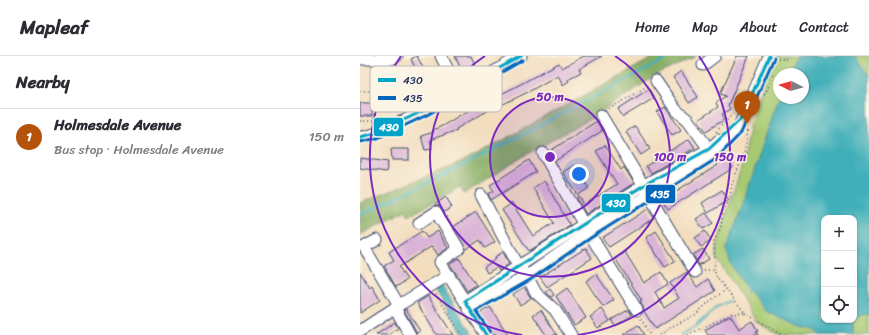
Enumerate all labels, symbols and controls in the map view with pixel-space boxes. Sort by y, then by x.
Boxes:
text: Mapleaf [20,11,88,44]
text: Home [635,15,670,40]
text: Map [692,15,718,40]
text: About [740,15,777,40]
text: Contact [799,15,849,40]
legend [370,66,502,112]
text: Nearby [16,67,70,97]
north arrow [773,68,809,104]
text: 430 [403,71,423,90]
text: 50 m [536,86,564,108]
text: 435 [403,89,423,108]
pin: 1 [734,91,760,124]
text: Holmesdale Avenue [54,112,182,138]
line badge: 430 [373,117,404,137]
text: 430 [378,118,399,137]
text: 1 [26,125,32,148]
text: 150 m [309,125,344,148]
text: Bus stop · Holmesdale Avenue [54,138,224,161]
text: 100 m [654,146,687,168]
text: 150 m [714,146,747,168]
centre of rings [543,150,557,164]
your location [569,164,589,184]
line badge: 435 [645,184,676,204]
text: 435 [649,185,670,204]
line badge: 430 [601,193,631,213]
text: 430 [605,194,626,213]
map controls [821,215,857,323]
button: + [821,215,857,251]
button: − [821,251,857,287]
button: locate [821,287,857,323]

